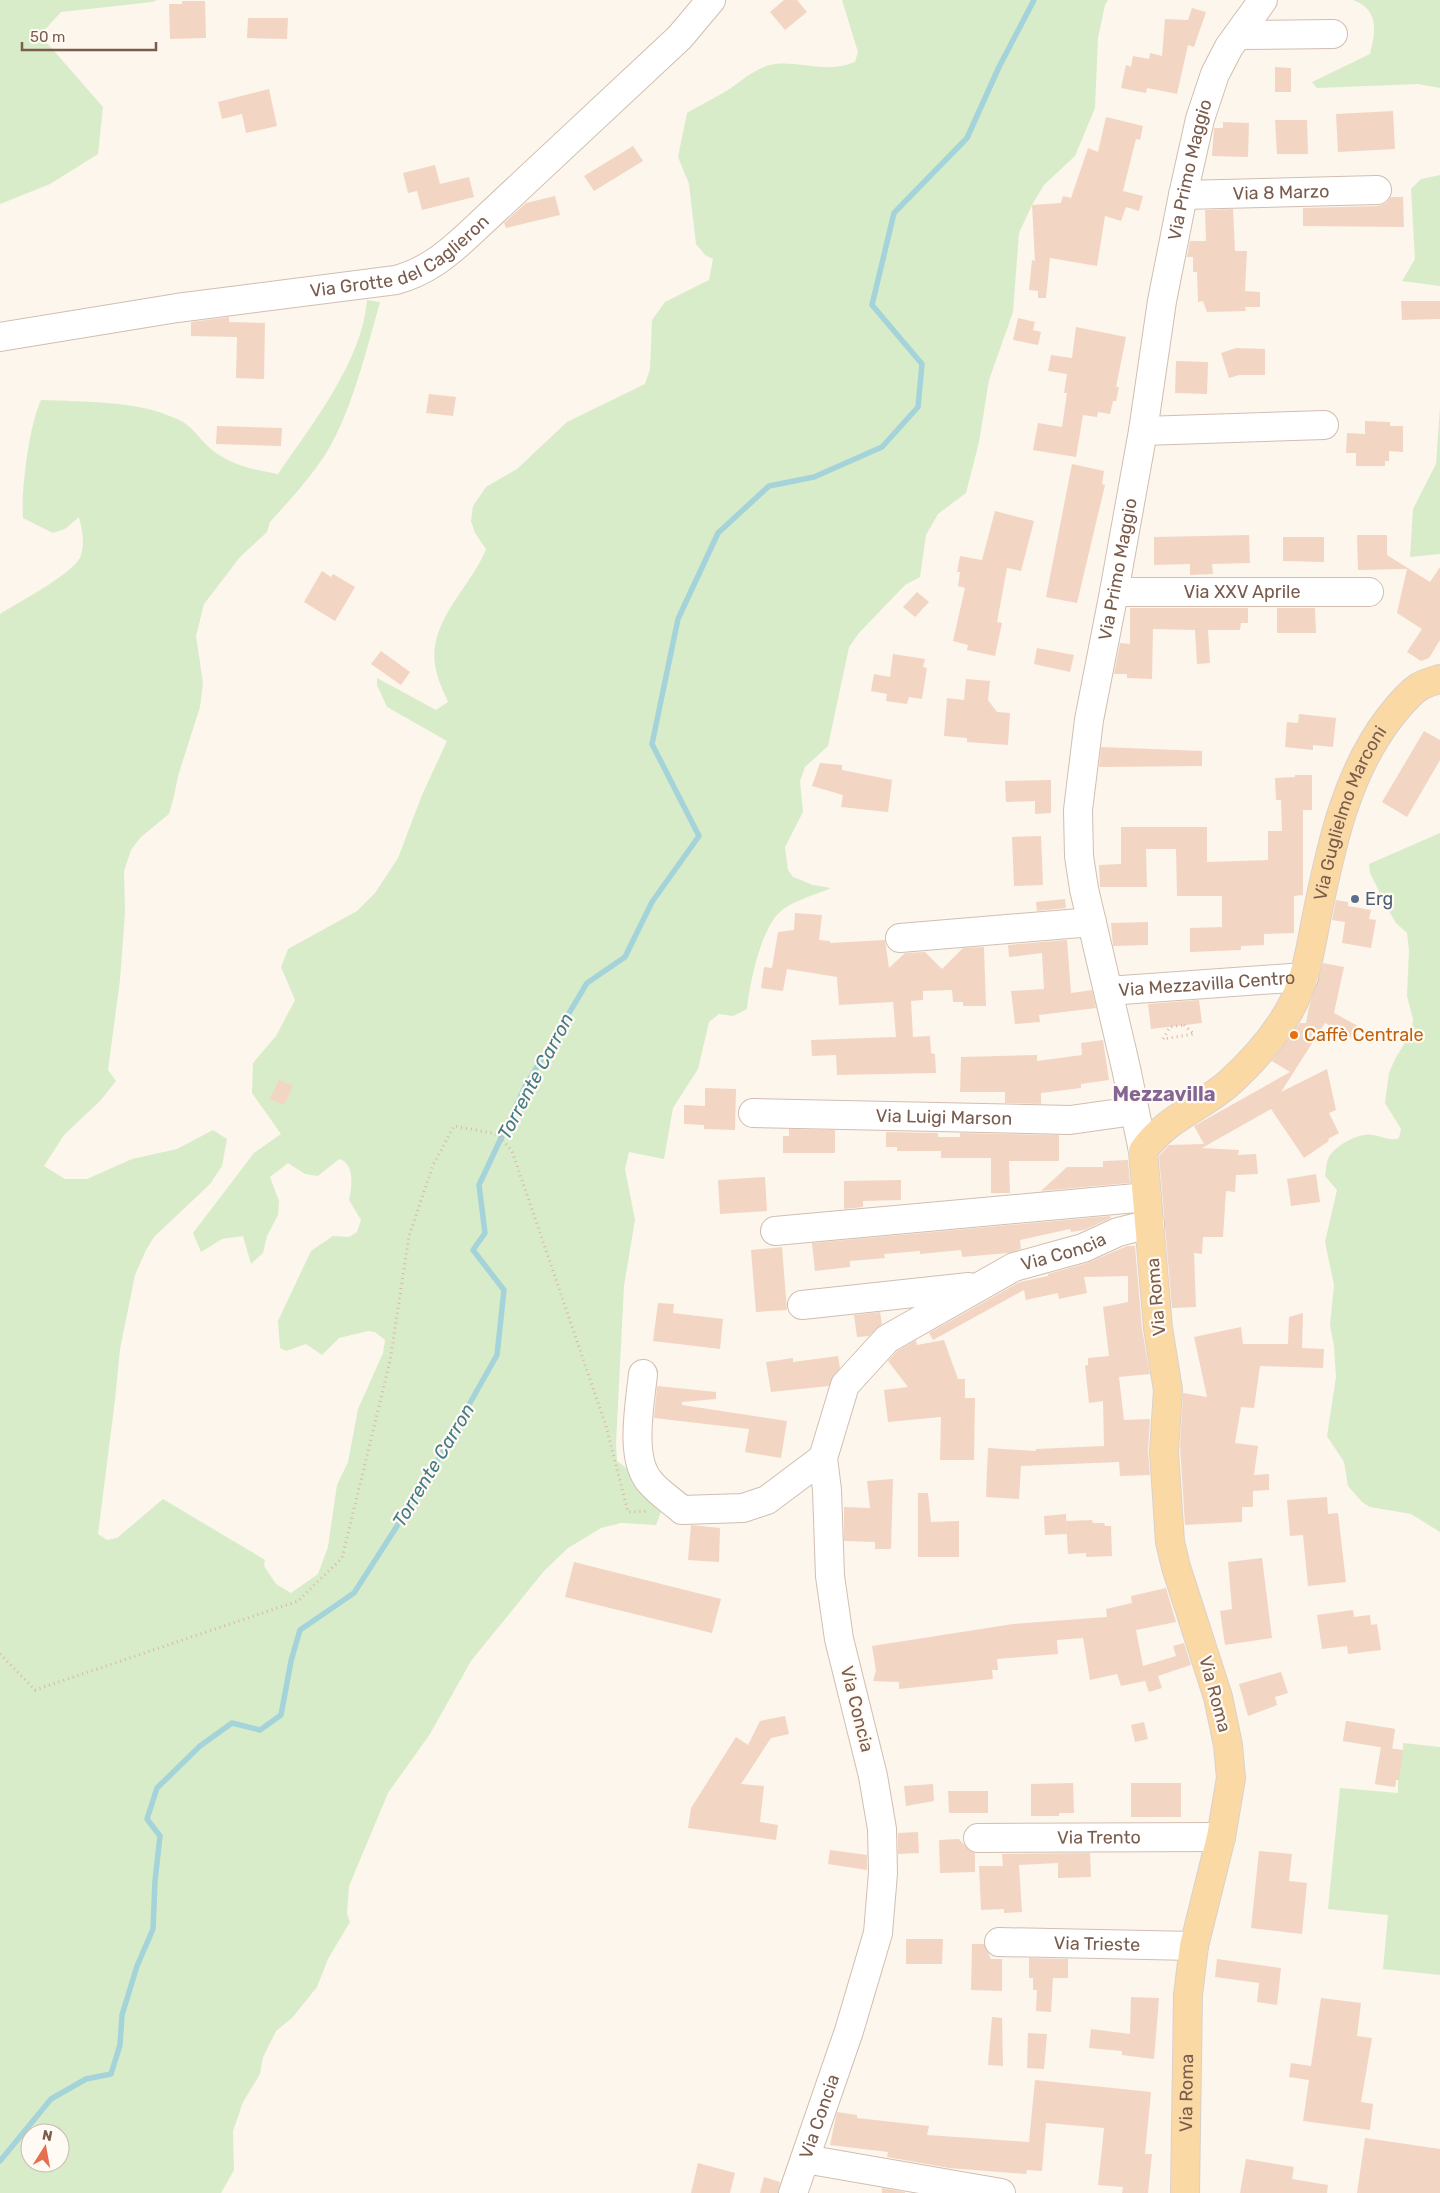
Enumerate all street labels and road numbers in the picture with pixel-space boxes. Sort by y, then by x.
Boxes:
street label: Via Primo Maggio [1163,96,1217,243]
street label: Via 8 Marzo [1232,180,1330,205]
street label: Via Grotte del Caglieron [309,210,494,302]
street label: Via Primo Maggio [1094,496,1142,642]
street label: Via XXV Aprile [1184,581,1300,603]
street label: Via Guglielmo Marconi [1309,722,1391,903]
street label: Via Mezzavilla Centro [1118,967,1296,1001]
street label: Via Luigi Marson [875,1105,1012,1130]
street label: Via Concia [1019,1228,1110,1276]
street label: Via Roma [1142,1257,1170,1337]
street label: Via Roma [1194,1653,1236,1735]
street label: Via Concia [836,1664,878,1754]
street label: Via Trento [1057,1826,1141,1849]
street label: Via Trieste [1053,1932,1140,1956]
street label: Via Roma [1175,2054,1198,2132]
street label: Via Concia [795,2071,844,2162]

